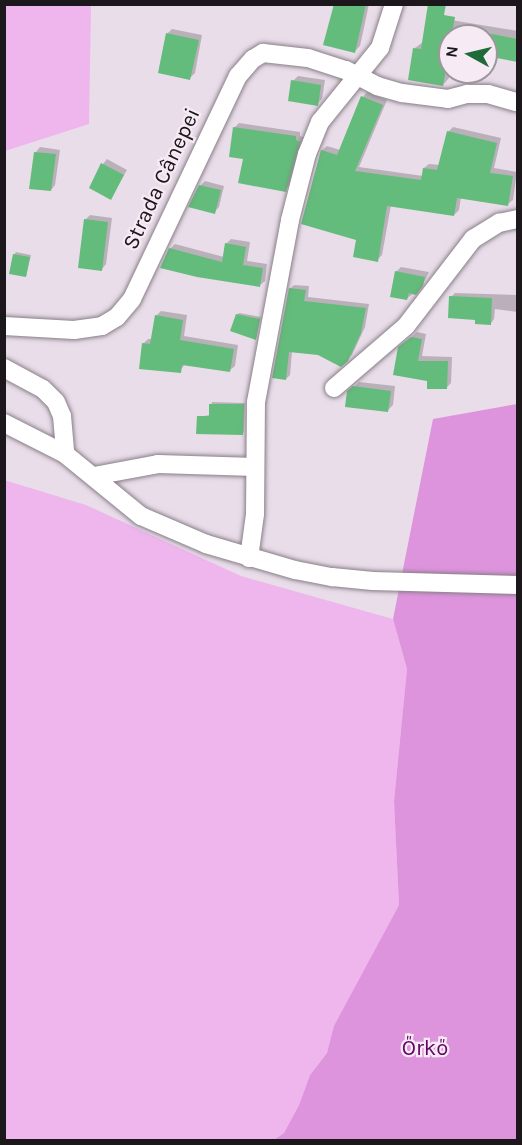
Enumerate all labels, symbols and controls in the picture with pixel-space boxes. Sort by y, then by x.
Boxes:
north arrow [438,24,498,84]
text: N [441,45,462,59]
street label: Strada Cânepei [118,104,206,254]
park label: Őrkő [402,1036,448,1062]

